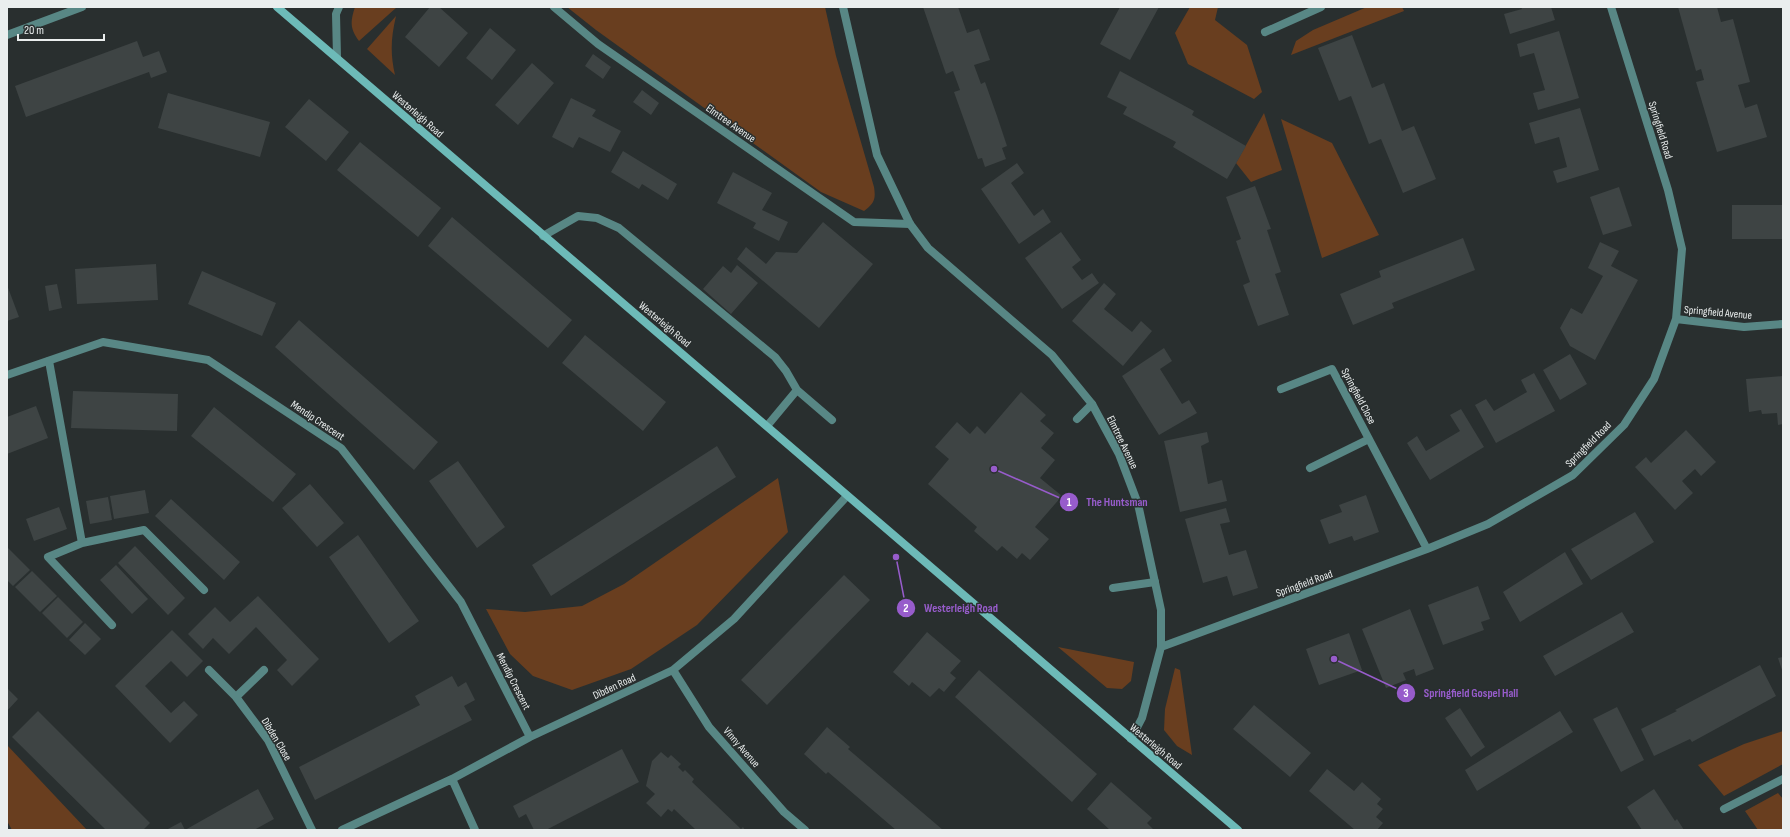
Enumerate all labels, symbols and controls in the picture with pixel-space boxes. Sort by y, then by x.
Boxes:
scale bar [18,16,104,42]
text: 20 m [24,23,44,38]
street label: Westerleigh Road [389,89,446,141]
street label: Springfield Road [1646,100,1676,161]
street label: Elmtree Avenue [703,102,758,145]
street label: Westerleigh Road [636,299,694,350]
street label: Springfield Avenue [1683,303,1752,322]
street label: Springfield Close [1338,366,1379,426]
street label: Mendip Crescent [288,398,348,444]
street label: Elmtree Avenue [1104,414,1141,471]
street label: Springfield Road [1563,418,1614,470]
callout: The Huntsman [1059,490,1156,514]
text: 1 [1067,495,1072,510]
text: The Huntsman [1086,495,1148,510]
street label: Springfield Road [1274,567,1335,600]
callout: Westerleigh Road [896,596,1006,620]
text: 2 [903,601,909,616]
text: Westerleigh Road [924,601,998,616]
street label: Mendip Crescent [494,651,534,712]
street label: Dibden Road [591,671,638,702]
callout: Springfield Gospel Hall [1396,681,1527,705]
text: 3 [1403,686,1409,701]
text: Springfield Gospel Hall [1424,686,1518,701]
street label: Dibden Close [259,715,294,763]
street label: Westerleigh Road [1127,721,1185,772]
street label: Vinny Avenue [721,724,763,770]

